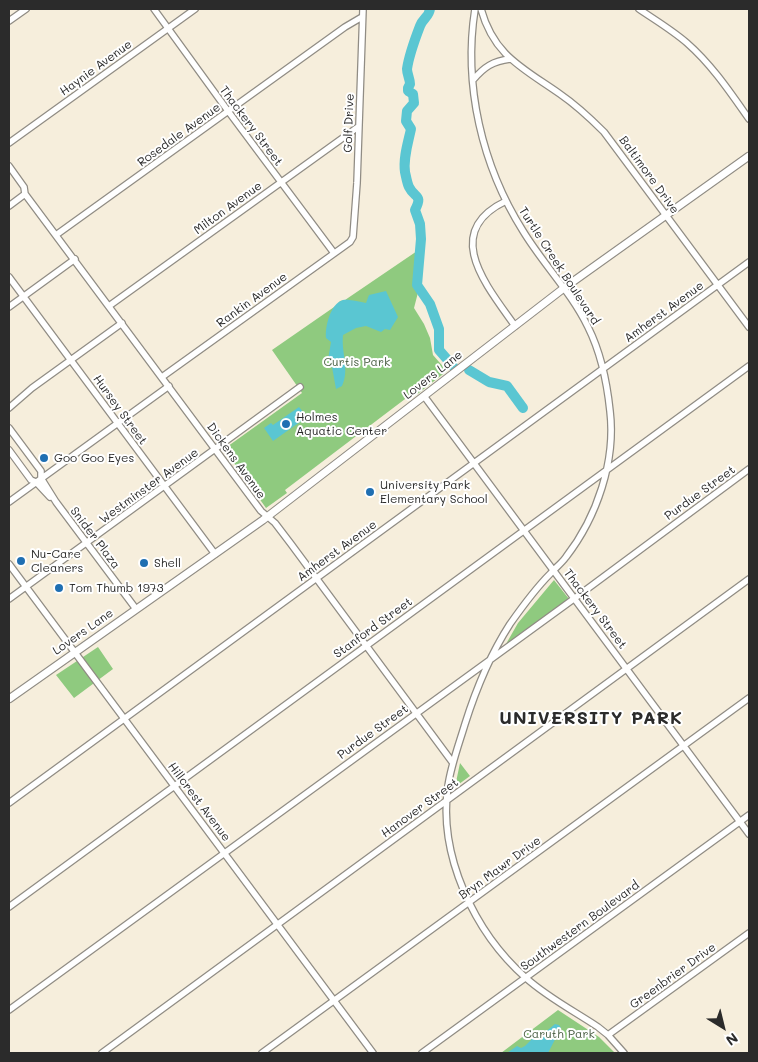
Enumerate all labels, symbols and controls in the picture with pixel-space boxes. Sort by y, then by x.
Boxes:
street label: Haynie Avenue [57,37,135,99]
street label: Thackery Street [216,83,286,169]
street label: Golf Drive [341,93,357,153]
street label: Rosedale Avenue [135,100,223,170]
street label: Baltimore Drive [616,133,682,217]
street label: Milton Avenue [191,178,265,238]
street label: Turtle Creek Boulevard [516,204,602,328]
street label: Rankin Avenue [214,270,290,330]
street label: Amherst Avenue [622,278,706,346]
street label: Lovers Lane [401,348,465,402]
park label: Curtis Park [324,355,390,369]
street label: Hursey Street [90,372,150,448]
place label: Holmes Aquatic Center [296,410,387,438]
marker: Holmes Aquatic Center [280,418,292,430]
street label: Dickens Avenue [204,420,268,502]
street label: Westminster Avenue [97,445,201,527]
place label: Goo Goo Eyes [54,451,134,465]
marker: Goo Goo Eyes [38,452,50,464]
street label: Purdue Street [662,463,738,523]
place label: University Park Elementary School [380,478,488,506]
marker: University Park Elementary School [364,486,376,498]
street label: Snider Plaza [67,504,123,572]
street label: Amherst Avenue [295,517,379,585]
place label: Nu-Care Cleaners [31,547,83,575]
marker: Nu-Care Cleaners [15,555,27,567]
place label: Shell [154,556,181,570]
marker: Shell [138,557,150,569]
street label: Thackery Street [560,566,630,652]
place label: Tom Thumb 1973 [69,581,163,595]
marker: Tom Thumb 1973 [53,582,65,594]
street label: Stanford Street [331,595,415,661]
street label: Lovers Lane [50,606,116,658]
street label: Purdue Street [335,702,411,762]
district label: UNIVERSITY PARK [497,707,685,729]
street label: Hillcrest Avenue [165,760,233,844]
street label: Hanover Street [379,775,461,841]
street label: Bryn Mawr Drive [456,833,544,903]
street label: Southwestern Boulevard [518,878,642,974]
street label: Greenbrier Drive [627,940,719,1012]
north arrow [698,1002,748,1052]
park label: Caruth Park [523,1027,595,1041]
text: N [722,1029,742,1050]

